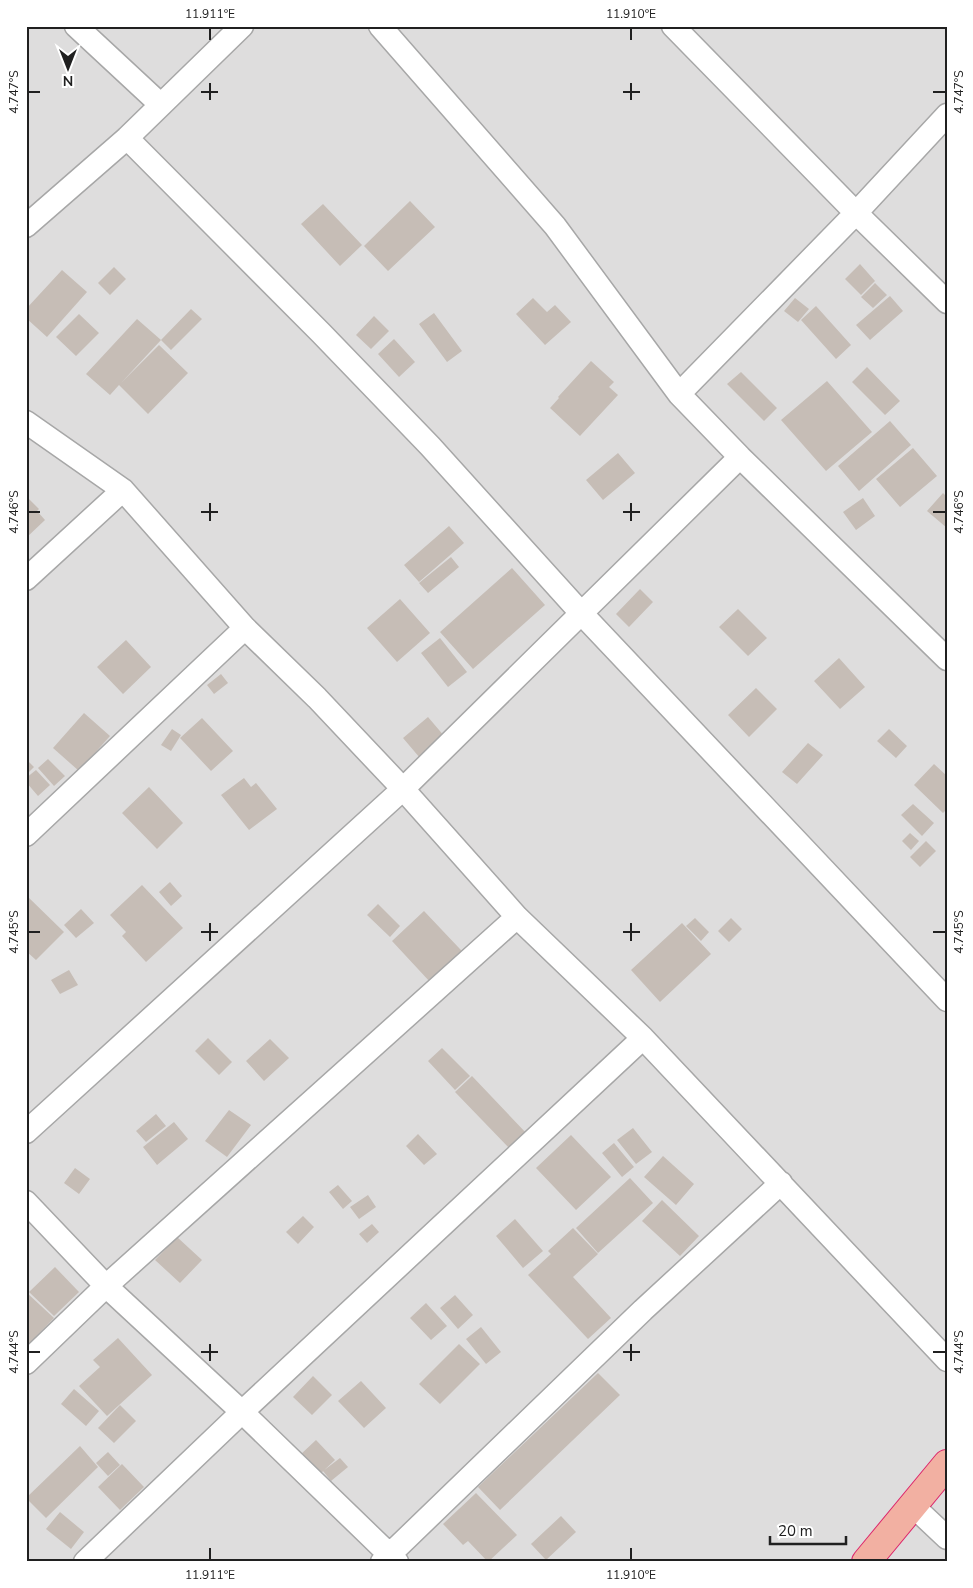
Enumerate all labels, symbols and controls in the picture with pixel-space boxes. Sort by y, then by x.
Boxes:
text: 11.911°E [185,6,235,22]
text: 11.910°E [606,6,656,22]
north arrow [42,42,92,92]
text: 4.747°S [6,70,22,114]
text: 4.747°S [951,70,967,114]
text: N [63,71,73,90]
text: 4.746°S [6,490,22,534]
text: 4.746°S [951,490,967,534]
text: 4.745°S [6,910,22,954]
text: 4.745°S [951,910,967,954]
text: 4.744°S [6,1330,22,1374]
text: 4.744°S [951,1330,967,1374]
scale bar [770,1513,847,1545]
text: 20 m [778,1521,813,1541]
text: 11.911°E [185,1567,235,1583]
text: 11.910°E [606,1567,656,1583]

